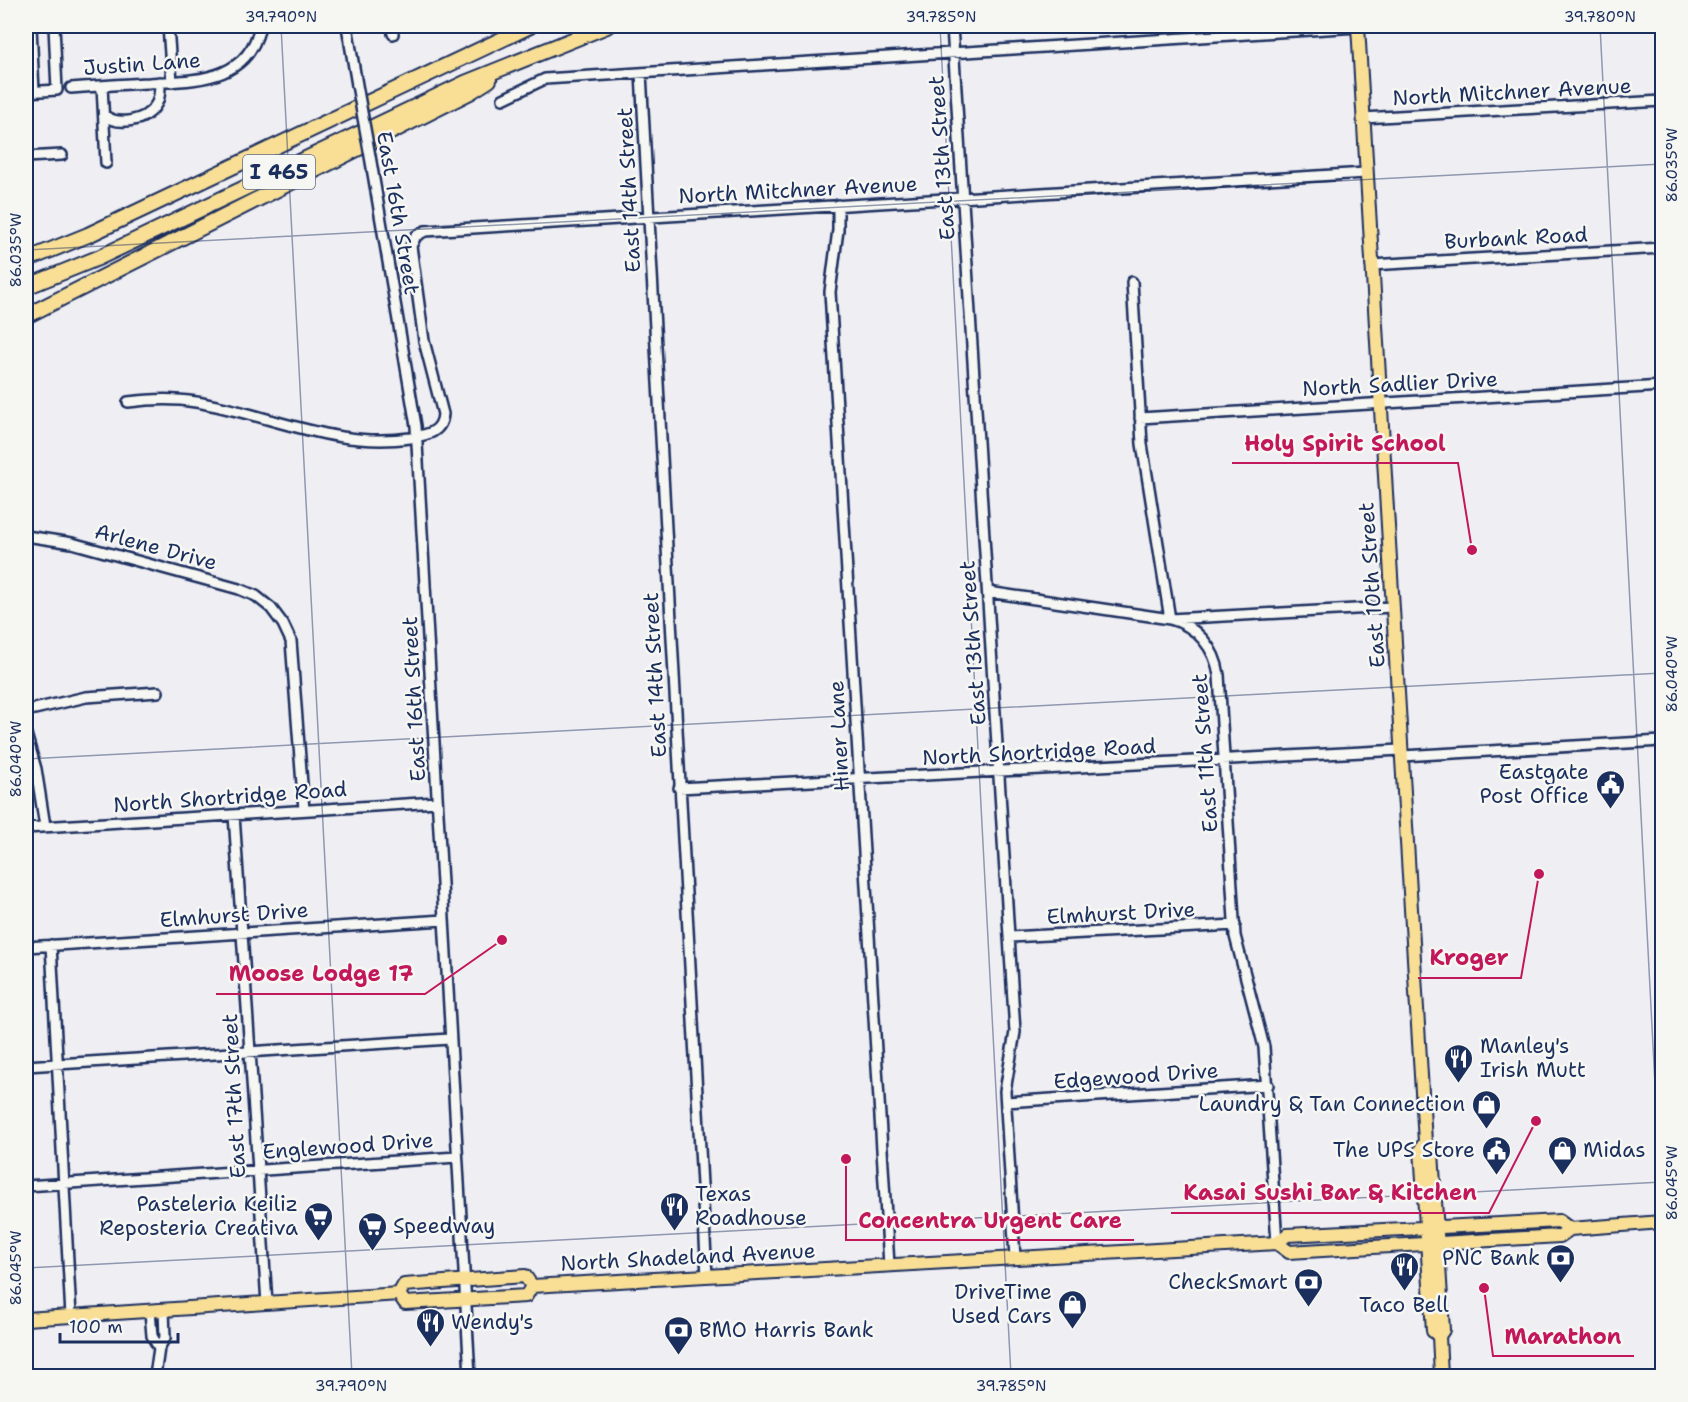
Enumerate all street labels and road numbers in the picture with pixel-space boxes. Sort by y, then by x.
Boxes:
street label: Justin Lane [82,46,202,82]
street label: North Mitchner Avenue [1392,72,1632,112]
street label: East 13th Street [922,75,962,241]
street label: East 14th Street [611,107,647,273]
street label: East 16th Street [370,129,426,297]
road number: I 465 [243,155,315,189]
street label: North Mitchner Avenue [678,170,918,210]
street label: Burbank Road [1444,220,1588,256]
street label: North Sadlier Drive [1301,365,1499,403]
street label: East 10th Street [1352,501,1392,669]
street label: Arlene Drive [92,517,220,577]
street label: East 13th Street [953,560,993,726]
street label: East 14th Street [637,592,673,758]
street label: East 16th Street [396,616,432,782]
street label: East 11th Street [1185,673,1225,833]
street label: Hiner Lane [822,680,856,792]
street label: North Shortridge Road [921,732,1157,772]
street label: North Shortridge Road [112,775,348,819]
street label: Elmhurst Drive [1046,895,1196,931]
street label: Elmhurst Drive [159,896,309,934]
street label: East 17th Street [216,1013,252,1179]
street label: Edgewood Drive [1053,1056,1219,1096]
street label: Englewood Drive [262,1126,434,1166]
street label: North Shadeland Avenue [560,1236,816,1278]

